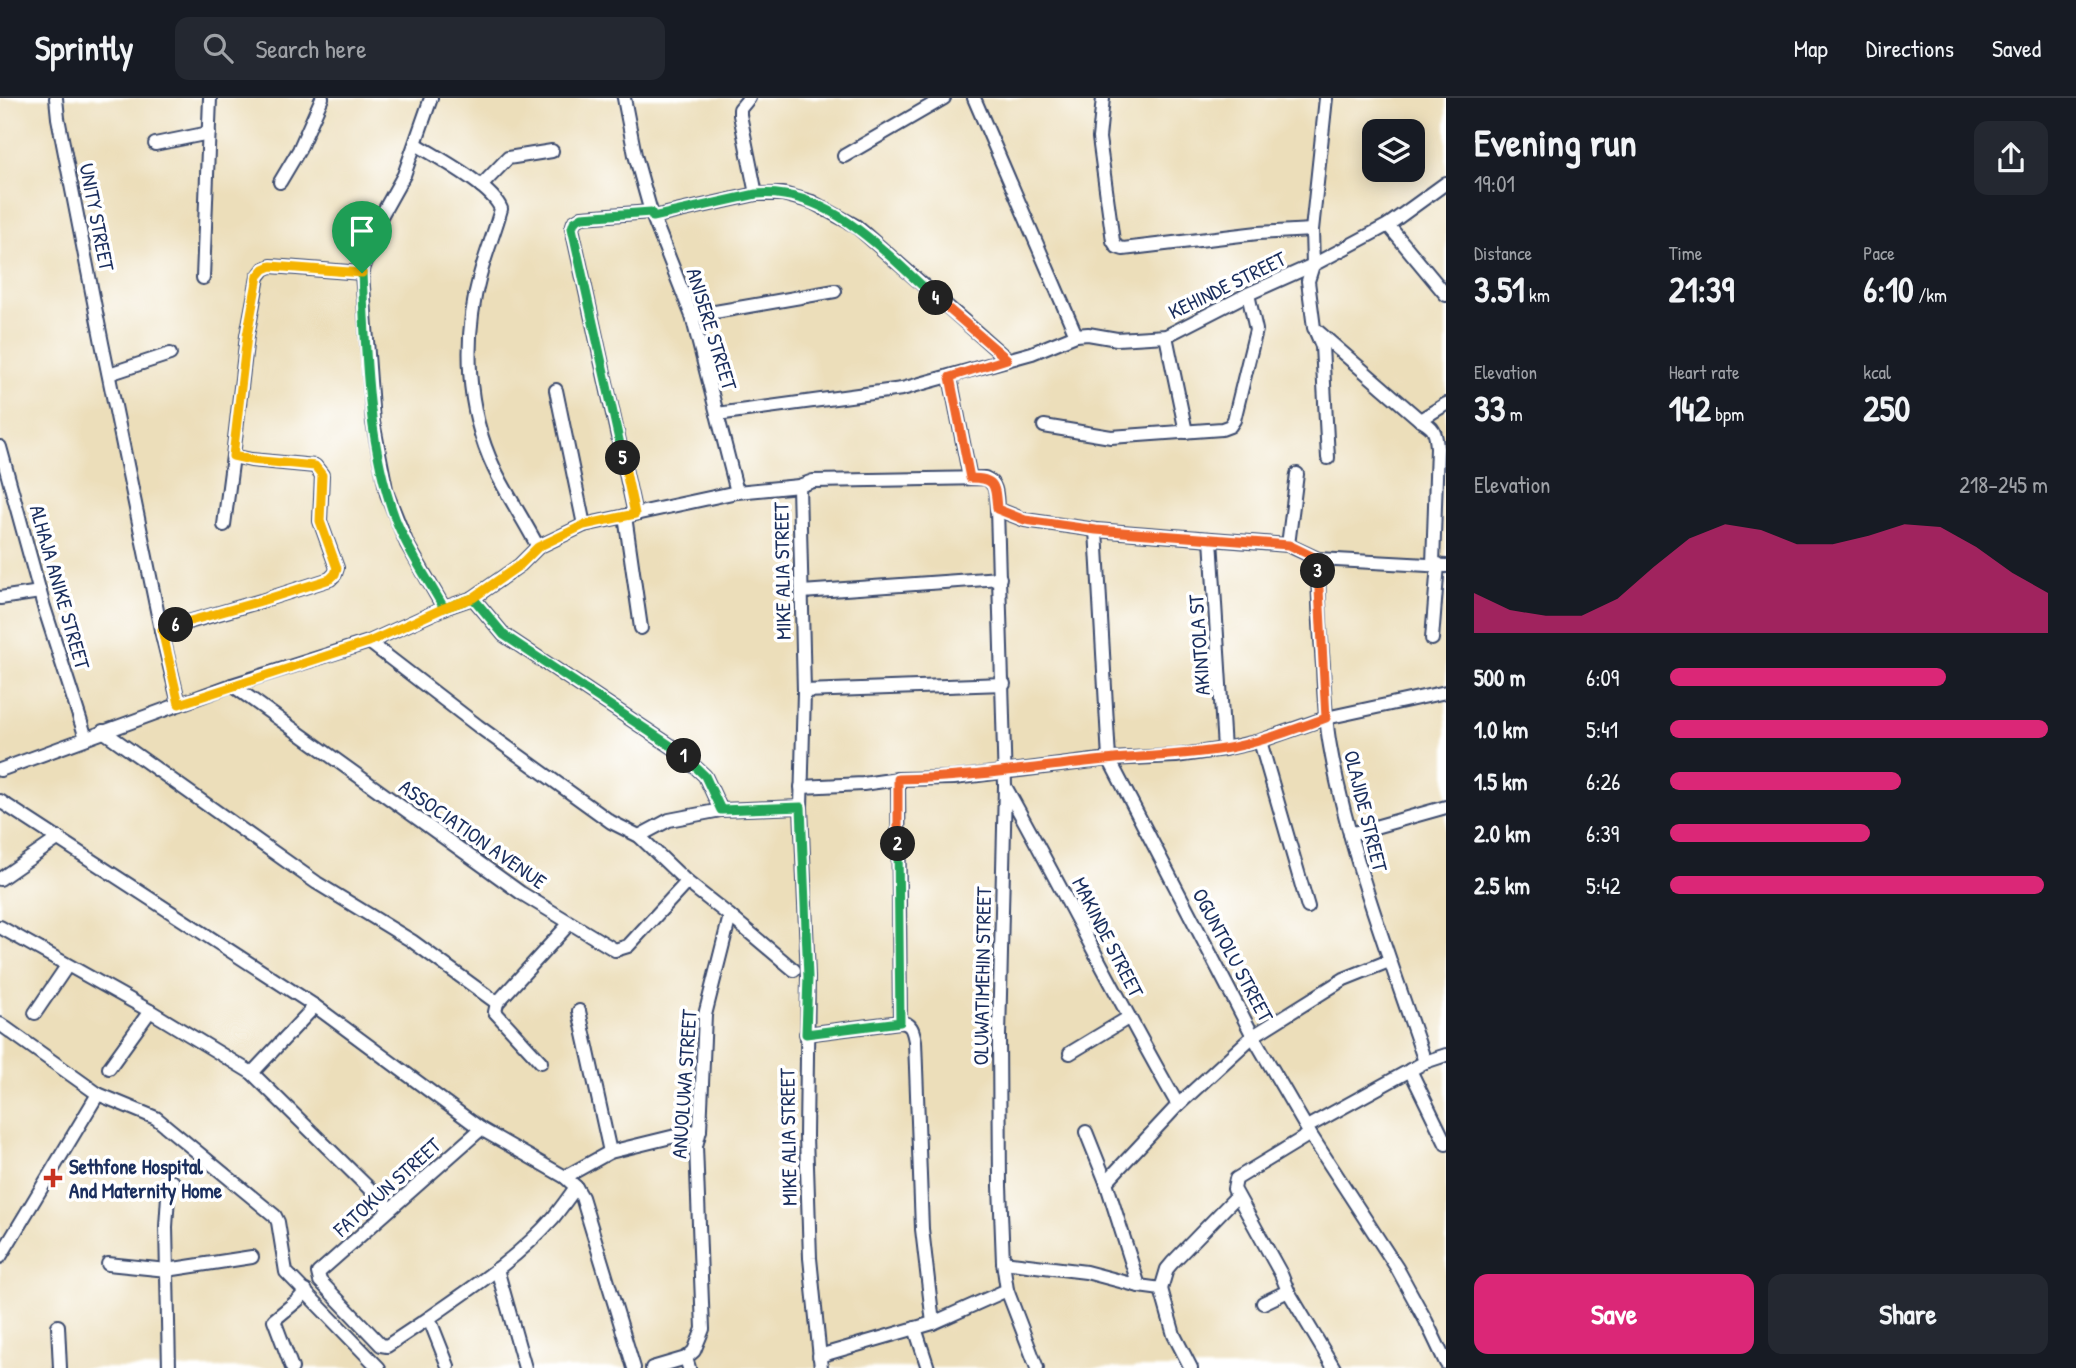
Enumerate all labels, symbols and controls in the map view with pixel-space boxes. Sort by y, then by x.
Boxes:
search box [175,17,665,80]
text: Sprintly [35,26,133,70]
icon: search [199,29,237,67]
text: Search here [255,31,366,66]
text: Map [1794,32,1828,64]
text: Directions [1866,32,1954,64]
text: Saved [1992,32,2041,64]
text: Evening run [1474,116,1637,168]
map controls [1362,119,1425,182]
button: layers [1362,119,1425,182]
button: share [1974,121,2048,195]
street label: UNITY STREET [72,161,122,274]
text: 19:01 [1474,168,1515,199]
pin [332,201,392,273]
icon: arrive [343,212,381,250]
text: Distance [1474,240,1532,266]
text: Time [1669,240,1702,266]
text: Pace [1863,240,1895,266]
street label: KEHINDE STREET [1163,243,1292,326]
street label: ANISERE STREET [680,264,745,395]
text: 3.51 [1474,266,1525,313]
text: 21:39 [1669,266,1734,313]
text: 6:10 [1863,266,1914,313]
pin: 4 [918,280,954,316]
text: km [1525,282,1550,308]
text: /km [1914,282,1947,308]
text: 4 [932,284,939,310]
text: Elevation [1474,359,1537,385]
text: Heart rate [1669,359,1740,385]
text: kcal [1863,359,1891,385]
text: 33 [1474,385,1505,432]
text: 142 [1669,385,1711,432]
text: 250 [1863,385,1910,432]
text: m [1505,401,1523,427]
text: bpm [1711,401,1744,427]
pin: 5 [606,440,640,476]
text: 5 [618,444,627,470]
text: Elevation [1474,469,1550,500]
text: 218–245 m [1959,469,2048,500]
street label: ALHAJA ANIKE STREET [23,501,98,674]
street label: MIKE ALIA STREET [766,501,798,640]
pin: 3 [1300,554,1336,588]
text: 3 [1313,557,1322,583]
street label: AKINTOLA ST [1181,592,1217,696]
pin: 6 [158,608,194,642]
text: 6 [172,611,179,637]
text: 500 m [1474,662,1525,693]
text: 6:09 [1586,662,1619,693]
text: 1.0 km [1474,714,1528,745]
text: 5:41 [1586,714,1618,745]
pin: 1 [666,738,702,774]
text: 1 [680,742,687,768]
street label: OLAJIDE STREET [1337,747,1395,876]
text: 1.5 km [1474,766,1527,797]
text: 6:26 [1586,766,1620,797]
street label: ASSOCIATION AVENUE [394,772,552,896]
text: 2.0 km [1474,818,1530,849]
text: 6:39 [1586,818,1619,849]
pin: 2 [880,826,916,862]
text: 2 [893,830,902,856]
text: 2.5 km [1474,870,1530,901]
text: 5:42 [1586,870,1620,901]
street label: MAKINDE STREET [1065,872,1151,1003]
street label: OGUNTOLU STREET [1186,883,1281,1028]
street label: OLUWATIMEHIN STREET [966,885,998,1066]
street label: ANUOLUWA STREET [664,1007,704,1160]
street label: MIKE ALIA STREET [772,1067,804,1206]
street label: FATOKUN STREET [326,1130,448,1244]
place label: Sethfone Hospital And Maternity Home [69,1152,223,1206]
marker: Sethfone Hospital And Maternity Home [43,1168,63,1188]
button: Save [1474,1274,1754,1354]
button: Share [1768,1274,2048,1354]

